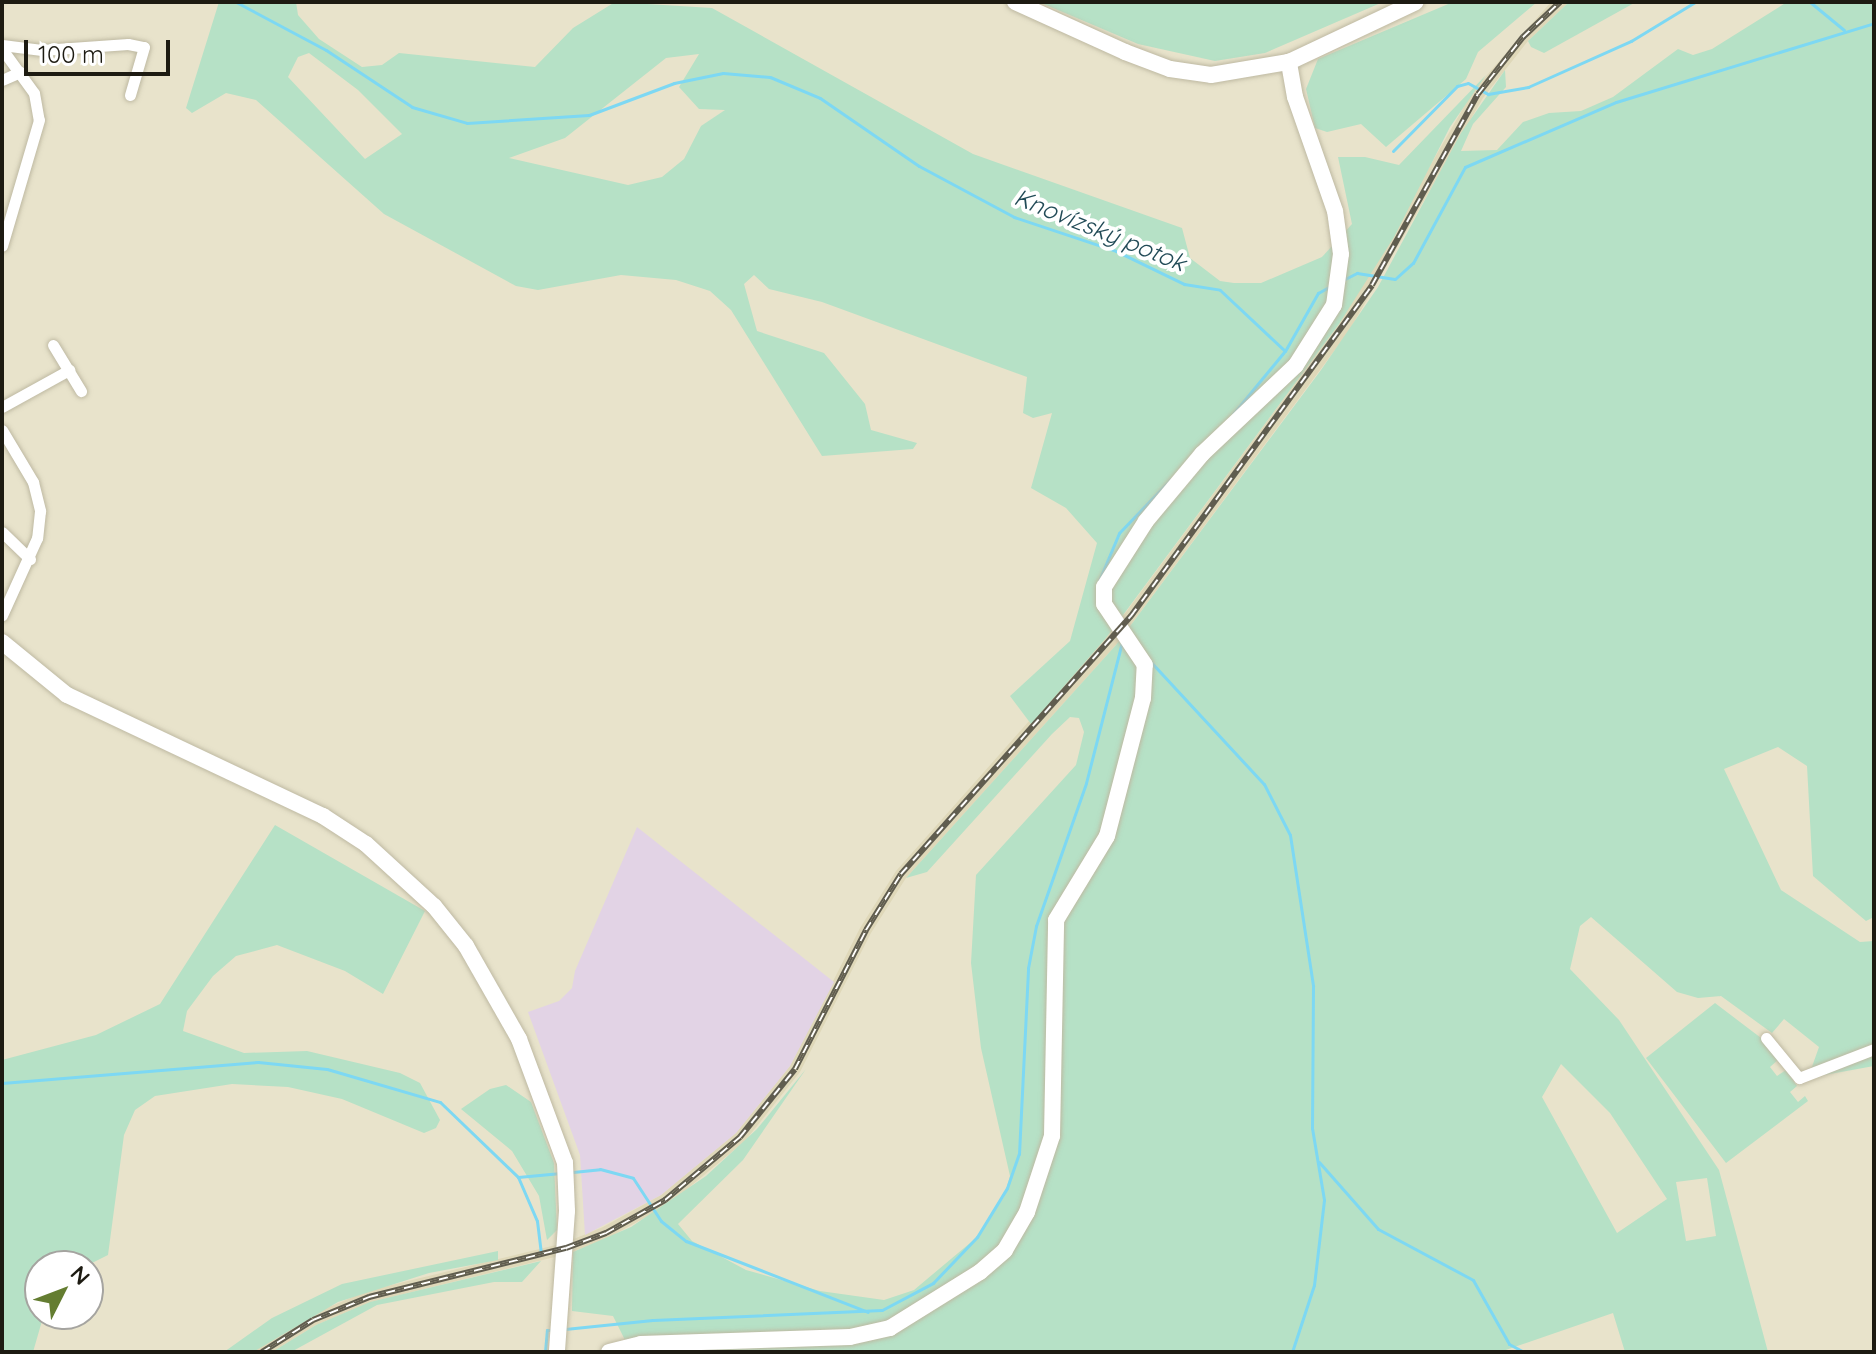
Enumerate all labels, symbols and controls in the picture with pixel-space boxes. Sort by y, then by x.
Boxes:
scale bar [28,24,174,74]
text: 100 m [38,39,104,69]
water label: Knovízský potok [1010,183,1190,277]
north arrow [24,1250,104,1330]
text: N [65,1260,96,1291]

